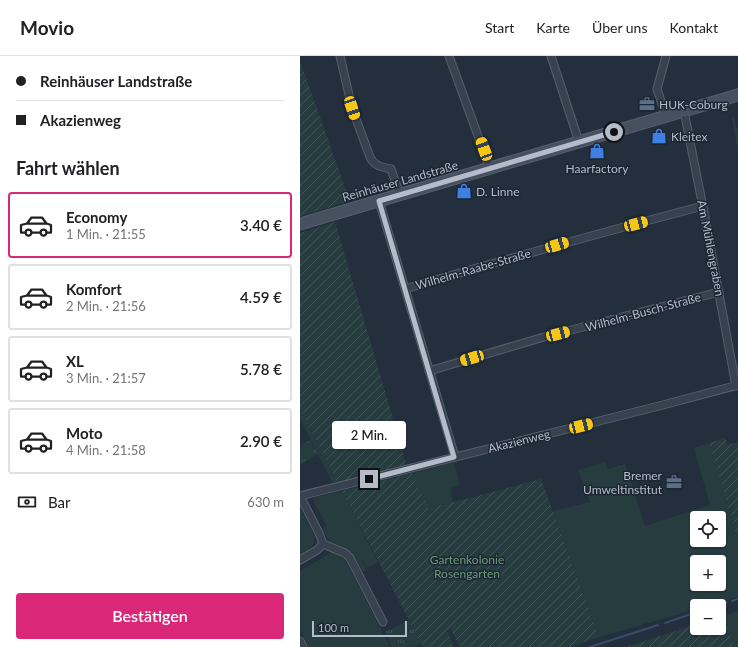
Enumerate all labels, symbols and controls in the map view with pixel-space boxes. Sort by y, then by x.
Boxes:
text: Movio [20,16,74,39]
text: Start [485,19,514,36]
text: Karte [536,19,570,36]
text: Über uns [592,19,647,36]
text: Kontakt [669,19,718,36]
text: Reinhäuser Landstraße [40,72,192,90]
car [343,95,361,121]
office icon: HUK-Coburg [638,95,656,113]
place label: HUK-Coburg [659,97,728,112]
text: Akazienweg [40,111,121,129]
route start [605,123,623,141]
shop icon: Kleitex [650,127,668,145]
place label: Kleitex [671,129,708,144]
car [474,136,494,162]
shop icon: Haarfactory [588,142,606,160]
text: Fahrt wählen [16,157,120,179]
street label: Reinhäuser Landstraße [340,157,460,205]
place label: Haarfactory [566,161,629,176]
shop icon: D. Linne [455,182,473,200]
place label: D. Linne [476,184,520,199]
street label: Am Mühlengraben [694,199,728,297]
icon: car [18,207,54,243]
text: Economy [66,208,127,226]
car [623,215,649,233]
text: 3.40 € [240,216,282,234]
text: 1 Min. · 21:55 [66,226,146,242]
car [544,236,570,254]
street label: Wilhelm-Raabe-Straße [414,245,532,293]
icon: car [18,279,54,315]
text: Komfort [66,280,122,298]
text: 4.59 € [240,288,282,306]
street label: Wilhelm-Busch-Straße [584,289,702,335]
text: 2 Min. · 21:56 [66,298,146,314]
car [545,325,571,343]
car [459,349,485,367]
icon: car [18,351,54,387]
text: XL [66,352,84,370]
text: 5.78 € [240,360,282,378]
text: 3 Min. · 21:57 [66,370,146,386]
car [568,417,594,435]
callout: 2 Min. [332,421,406,449]
icon: car [18,423,54,459]
text: Moto [66,424,103,442]
street label: Akazienweg [486,426,552,456]
text: 2 Min. [351,427,387,443]
text: 2.90 € [240,432,282,450]
text: 4 Min. · 21:58 [66,442,146,458]
place label: Bremer Umweltinstitut [583,468,663,497]
route end [360,470,378,488]
office icon: Bremer Umweltinstitut [665,473,683,491]
icon: cash [16,491,38,513]
text: Bar [48,493,71,511]
text: 630 m [247,494,284,510]
map controls [690,511,726,635]
button: locate [690,511,726,547]
park label: Gartenkolonie Rosengarten [430,552,504,581]
button: + [690,555,726,591]
button: Bestätigen [16,593,284,639]
button: − [690,599,726,635]
scale bar [312,619,407,638]
text: 100 m [318,621,349,634]

